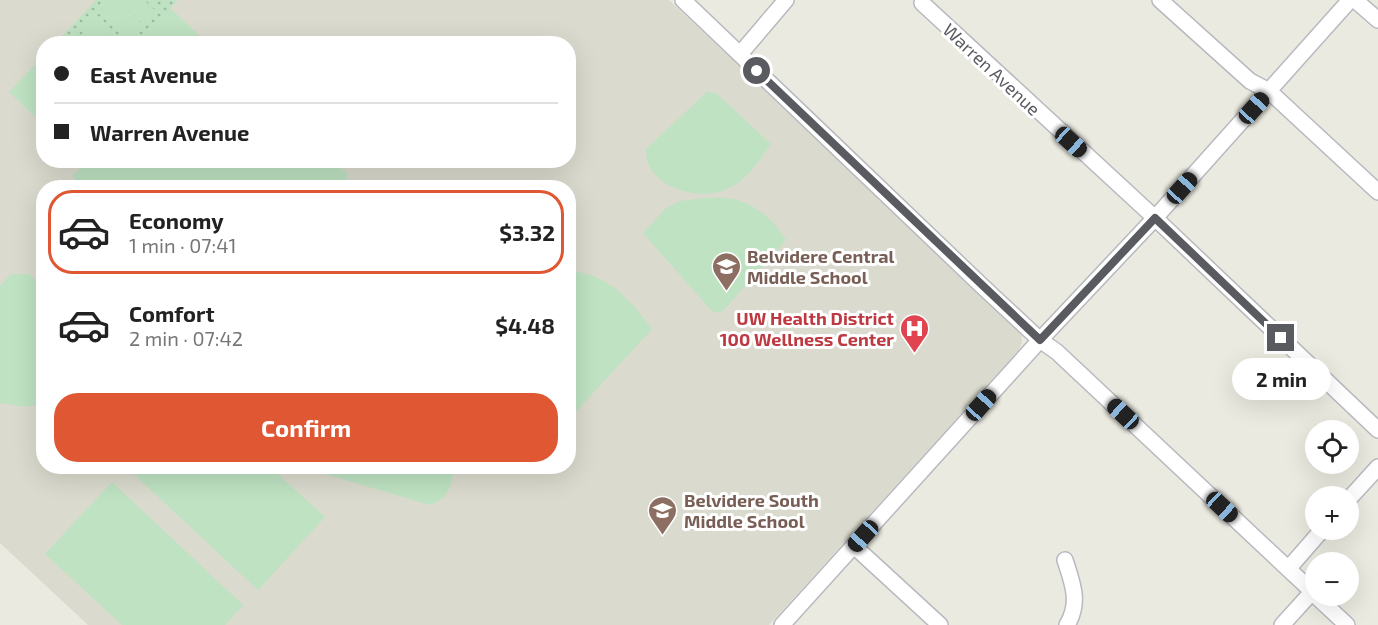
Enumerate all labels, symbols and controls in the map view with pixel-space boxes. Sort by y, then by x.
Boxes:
street label: Warren Avenue [939,18,1045,120]
route start [743,57,770,84]
text: East Avenue [90,61,217,87]
car [1235,89,1273,127]
text: Warren Avenue [90,119,249,145]
car [1052,123,1090,161]
car [1163,169,1201,207]
icon: car [57,205,111,259]
text: Economy [129,207,224,233]
text: $3.32 [499,219,555,245]
text: 1 min · 07:41 [129,233,236,257]
place label: Belvidere Central Middle School [747,245,895,288]
school or university icon: Belvidere Central Middle School [710,250,742,292]
icon: car [57,298,111,352]
text: Comfort [129,300,214,326]
place label: UW Health District 100 Wellness Center [720,307,895,350]
text: $4.48 [495,312,555,338]
hospital icon: UW Health District 100 Wellness Center [899,312,931,354]
route end [1267,324,1294,351]
text: 2 min · 07:42 [129,326,243,350]
callout: 2 min [1232,359,1330,401]
text: 2 min [1256,367,1307,391]
car [962,386,1000,424]
button: Confirm [54,393,558,462]
car [1104,395,1142,433]
map controls [1305,420,1359,606]
button: locate [1305,420,1359,474]
button: + [1305,486,1359,540]
car [1203,488,1241,526]
place label: Belvidere South Middle School [684,489,819,532]
school or university icon: Belvidere South Middle School [647,494,679,536]
car [844,517,882,555]
button: − [1305,552,1359,606]

